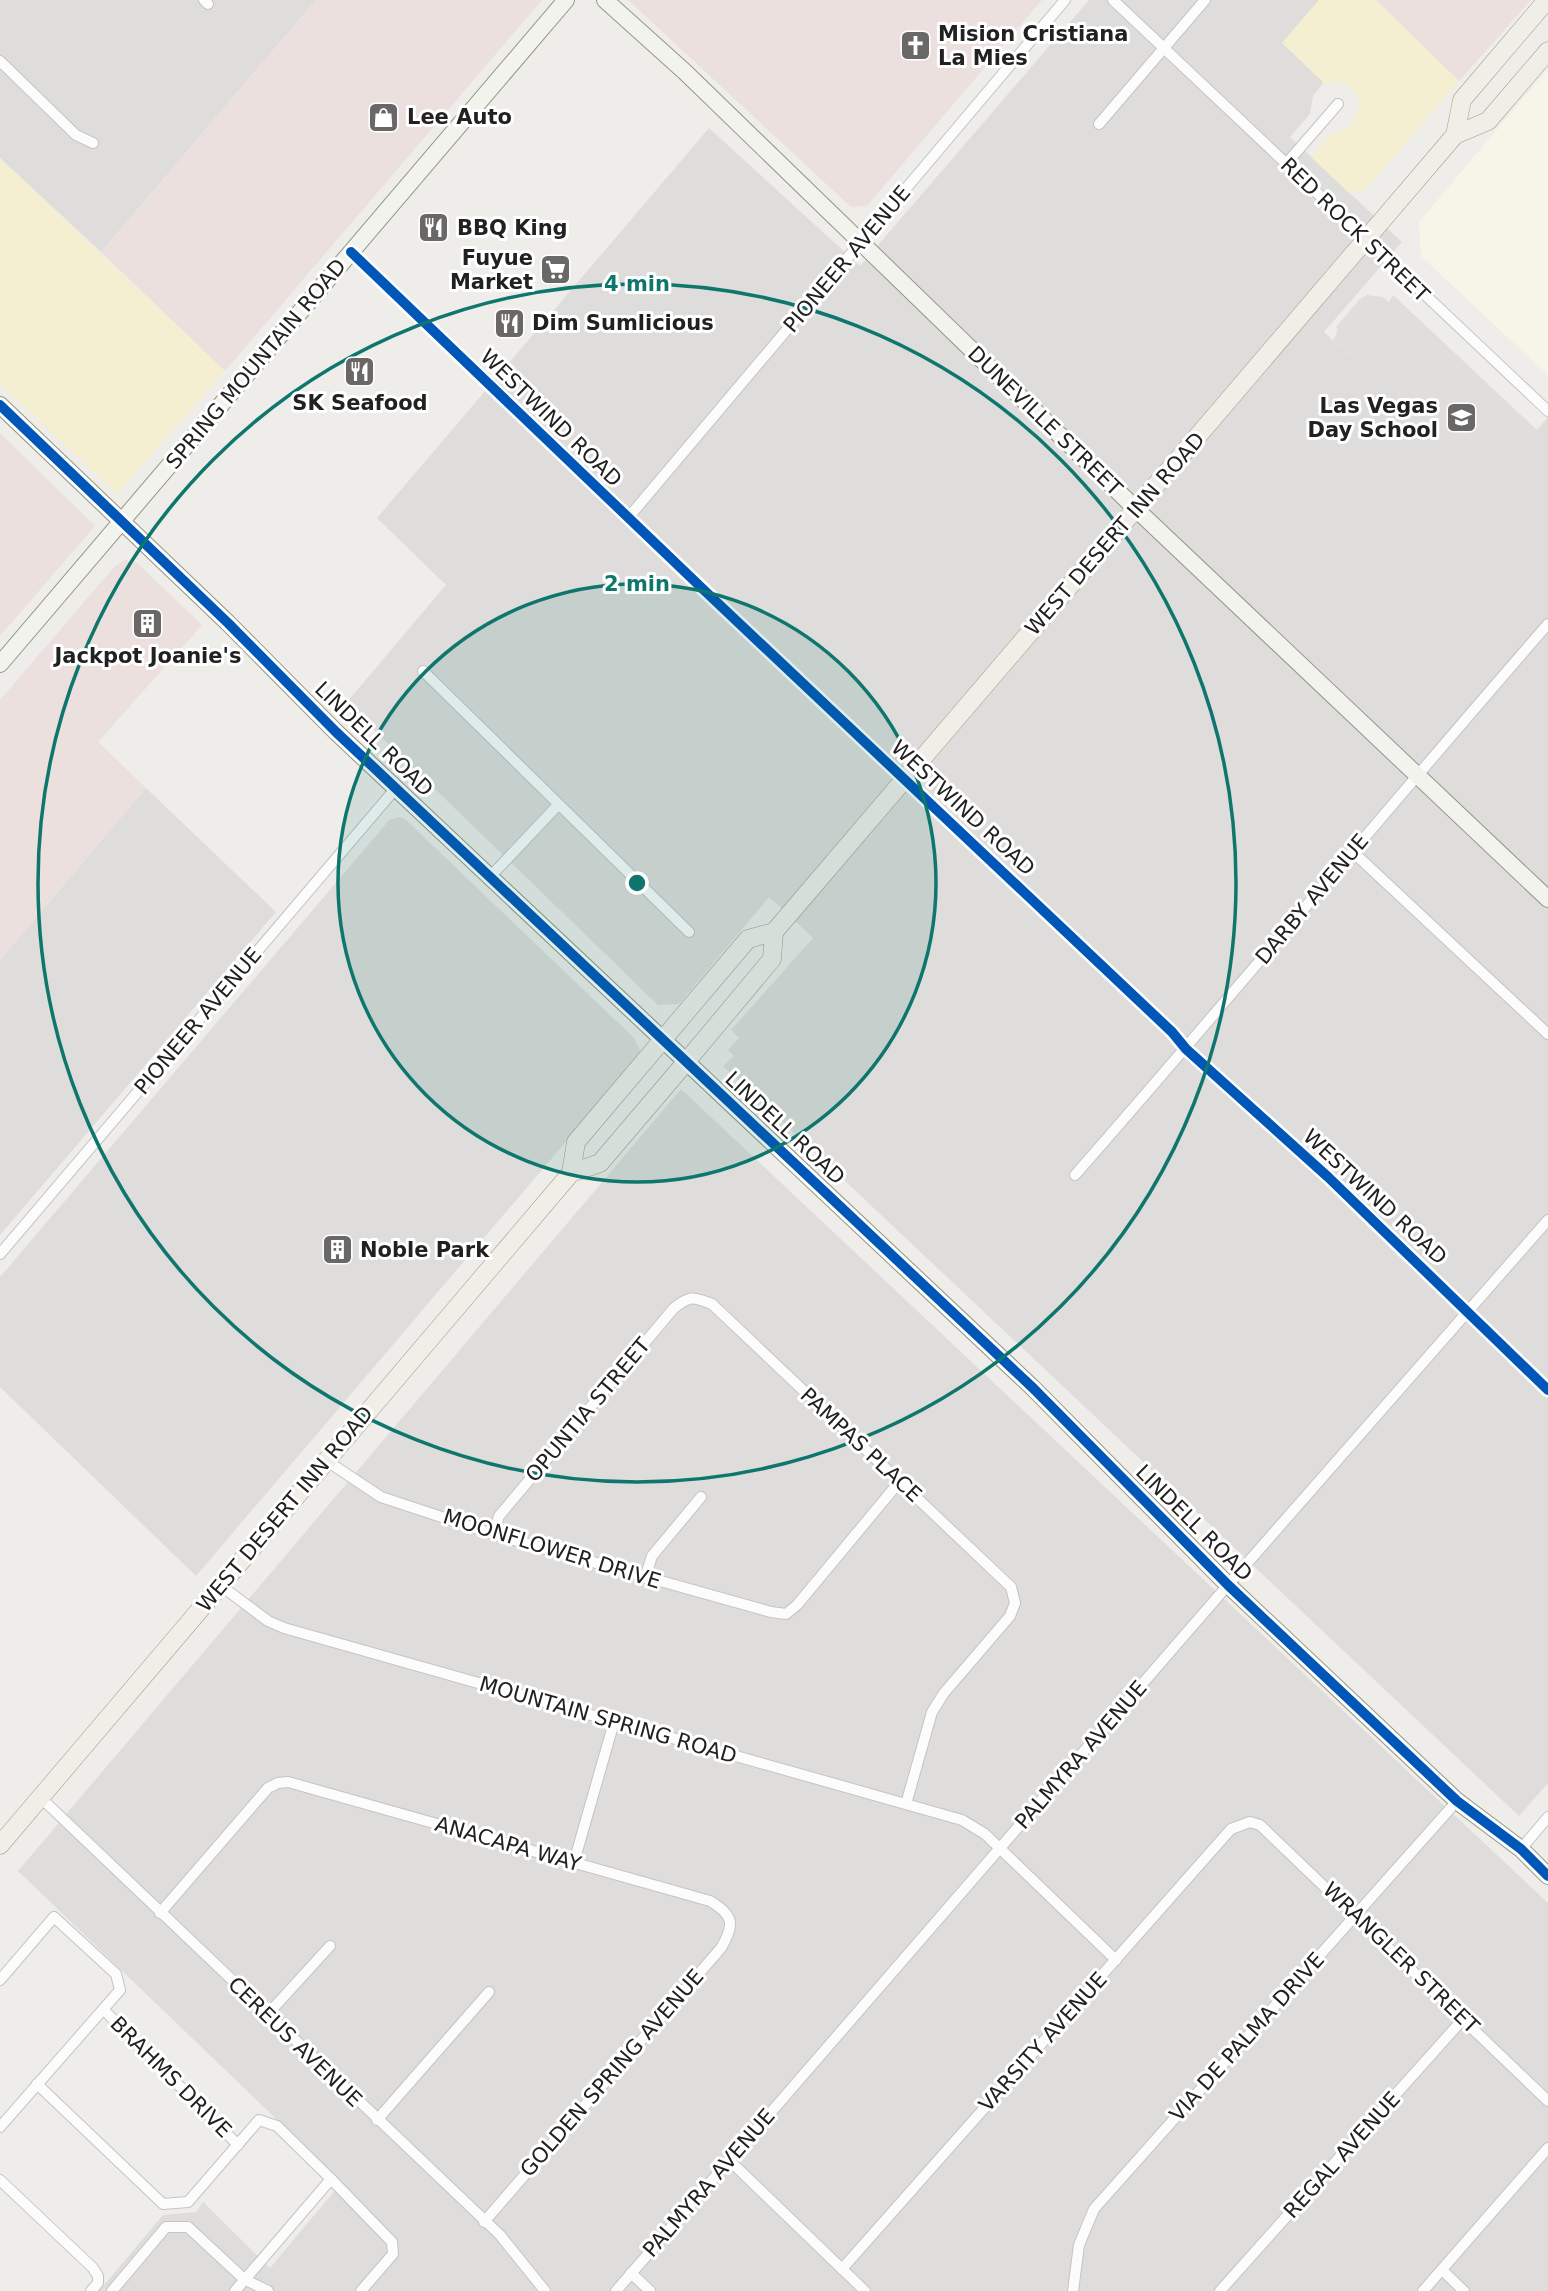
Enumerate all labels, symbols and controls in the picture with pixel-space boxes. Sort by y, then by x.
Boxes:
place label: Mision Cristiana La Mies [938,22,1128,70]
church icon: Mision Cristiana La Mies [898,29,932,63]
shop icon: Lee Auto [367,100,401,134]
place label: Lee Auto [407,105,512,129]
street label: RED ROCK STREET [1276,153,1434,307]
street label: PIONEER AVENUE [779,181,915,337]
restaurant icon: BBQ King [417,211,451,245]
place label: BBQ King [457,216,568,240]
place label: Fuyue Market [450,246,533,294]
supermarket icon: Fuyue Market [539,253,573,287]
street label: SPRING MOUNTAIN ROAD [161,254,351,474]
text: 4 min [604,272,670,296]
restaurant icon: Dim Sumlicious [492,306,526,340]
place label: Dim Sumlicious [532,311,714,335]
street label: DUNEVILLE STREET [963,341,1127,501]
street label: WESTWIND ROAD [475,344,627,492]
restaurant icon: SK Seafood [343,354,377,388]
place label: SK Seafood [292,391,428,415]
place label: Las Vegas Day School [1307,394,1438,442]
school or university icon: Las Vegas Day School [1444,401,1478,435]
street label: WEST DESERT INN ROAD [1020,428,1210,640]
text: 2 min [604,572,670,596]
building icon: Jackpot Joanie's [131,607,165,641]
place label: Jackpot Joanie's [53,644,241,668]
street label: LINDELL ROAD [310,677,438,801]
street label: WESTWIND ROAD [886,735,1040,881]
street label: DARBY AVENUE [1251,829,1373,969]
centre of rings [625,871,649,895]
street label: PIONEER AVENUE [130,943,266,1099]
street label: LINDELL ROAD [720,1067,850,1189]
street label: WESTWIND ROAD [1298,1124,1452,1270]
building icon: Noble Park [320,1233,354,1267]
place label: Noble Park [360,1238,490,1262]
street label: OPUNTIA STREET [521,1333,655,1487]
street label: PAMPAS PLACE [796,1383,926,1507]
street label: WEST DESERT INN ROAD [192,1401,378,1617]
street label: LINDELL ROAD [1131,1460,1257,1586]
street label: MOONFLOWER DRIVE [440,1504,664,1594]
street label: MOUNTAIN SPRING ROAD [477,1672,739,1768]
street label: PALMYRA AVENUE [1010,1676,1152,1834]
street label: ANACAPA WAY [432,1812,584,1876]
street label: WRANGLER STREET [1318,1877,1484,2039]
street label: VIA DE PALMA DRIVE [1165,1948,1329,2126]
street label: GOLDEN SPRING AVENUE [515,1964,709,2182]
street label: VARSITY AVENUE [974,1968,1112,2116]
street label: CEREUS AVENUE [223,1972,367,2112]
street label: BRAHMS DRIVE [106,2012,236,2142]
street label: REGAL AVENUE [1279,2087,1405,2223]
street label: PALMYRA AVENUE [638,2104,780,2262]

